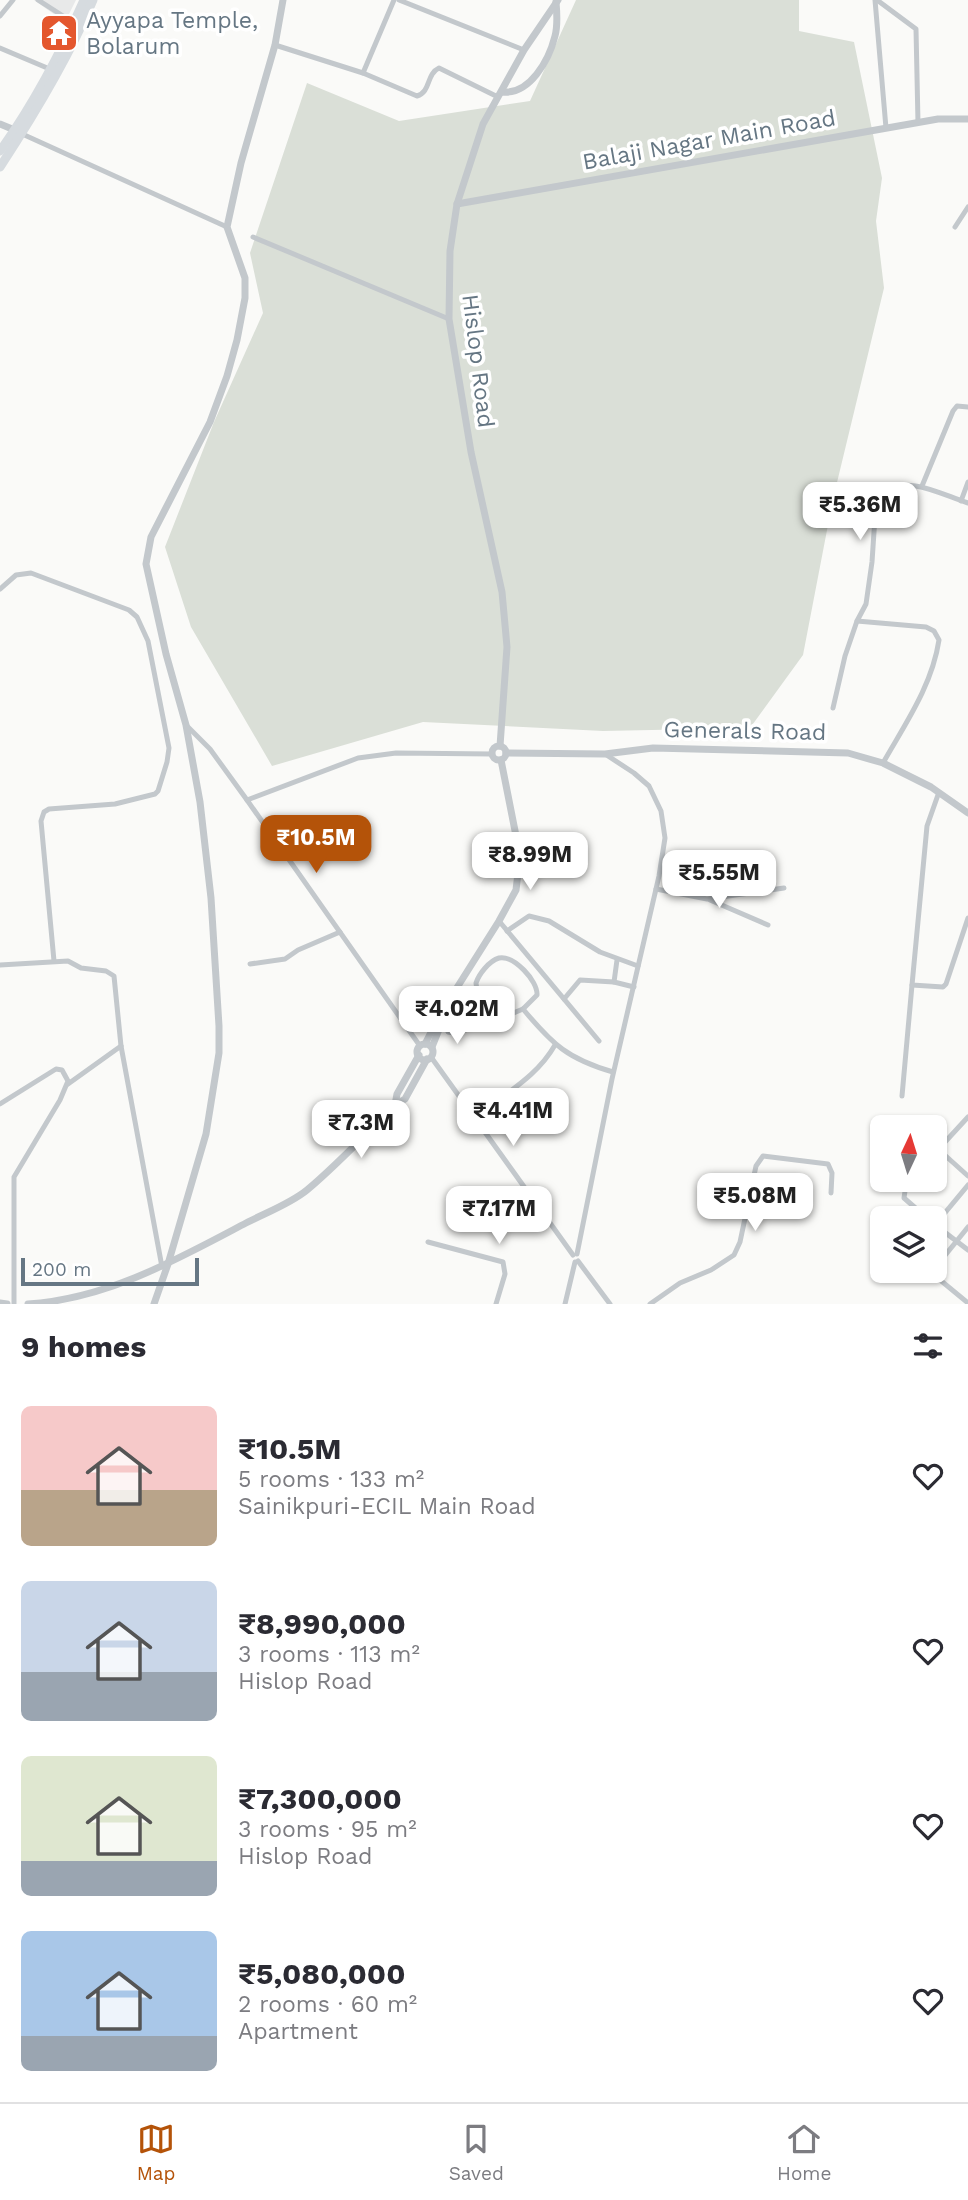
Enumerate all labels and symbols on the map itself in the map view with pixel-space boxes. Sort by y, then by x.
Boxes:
place label: Ayyapa Temple, Bolarum [86,7,258,60]
temple icon: Ayyapa Temple, Bolarum [38,12,80,54]
street label: Balaji Nagar Main Road [580,104,838,176]
street label: Hislop Road [456,293,500,429]
pin: ₹5.36M [803,482,917,542]
street label: Generals Road [663,716,827,746]
pin: ₹10.5M [259,816,373,875]
pin: ₹8.99M [473,832,587,892]
pin: ₹5.55M [662,850,776,910]
pin: ₹4.02M [400,986,514,1046]
pin: ₹4.41M [456,1088,570,1148]
pin: ₹7.3M [312,1100,410,1160]
north arrow [870,1115,947,1192]
pin: ₹5.08M [698,1174,812,1233]
pin: ₹7.17M [442,1186,556,1246]
scale bar [21,1255,200,1287]

